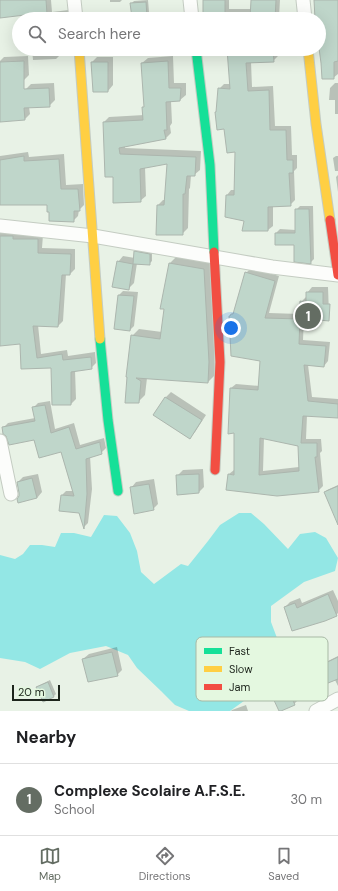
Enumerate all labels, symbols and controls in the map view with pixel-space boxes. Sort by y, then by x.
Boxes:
search box [12,12,326,56]
icon: search [26,23,48,45]
text: Search here [58,24,141,44]
pin: 1 [295,301,321,331]
your location [221,318,241,338]
legend [196,637,328,701]
text: Fast [229,644,250,658]
text: Slow [229,662,253,676]
text: Jam [229,680,250,694]
scale bar [12,683,60,702]
text: 20 m [18,685,44,699]
text: Nearby [16,726,76,748]
text: Complexe Scolaire A.F.S.E. [54,781,245,801]
text: 1 [27,791,31,808]
text: 30 m [290,791,322,808]
text: School [54,801,95,818]
tab: Map [39,845,61,883]
tab: Directions [139,845,191,883]
tab: Saved [268,845,299,883]

